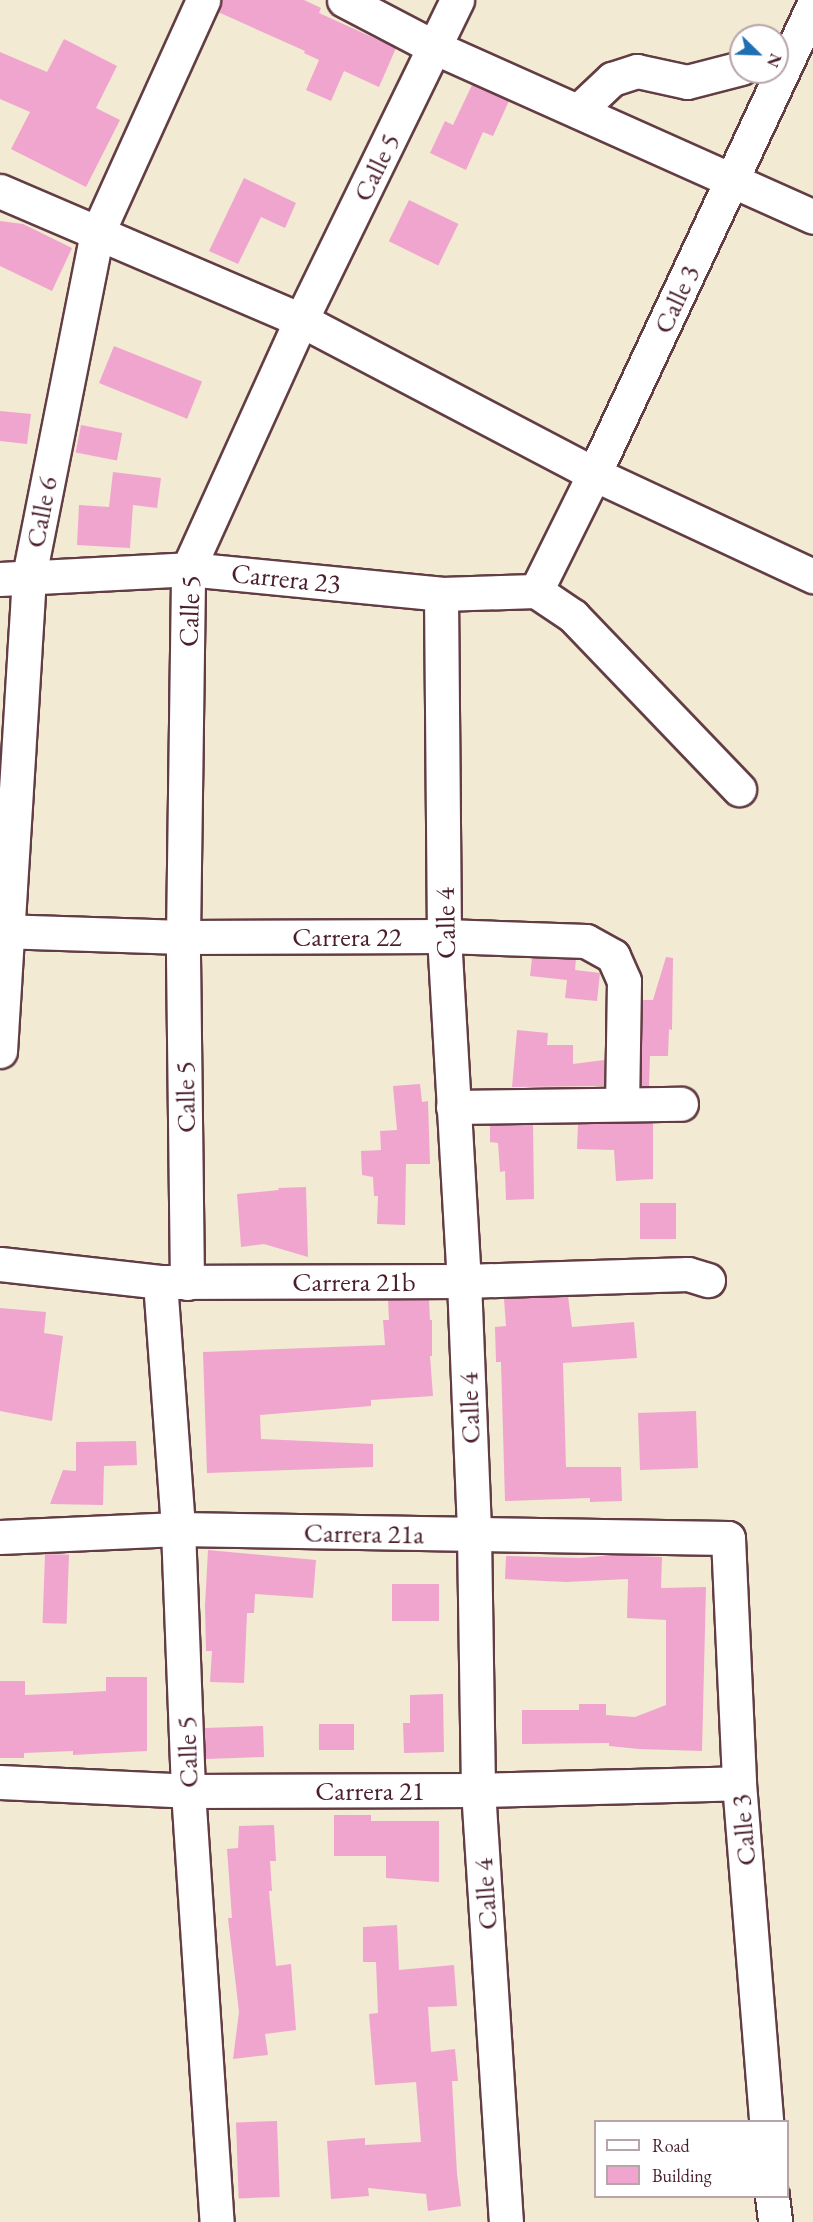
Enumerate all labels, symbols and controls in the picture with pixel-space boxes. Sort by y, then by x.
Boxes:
north arrow [729,24,789,84]
text: N [762,50,786,71]
street label: Calle 5 [346,128,406,206]
street label: Calle 3 [646,260,706,338]
street label: Calle 6 [18,474,64,550]
street label: Carrera 23 [230,556,342,600]
street label: Calle 5 [172,575,206,647]
street label: Calle 4 [428,887,462,959]
street label: Carrera 22 [292,921,402,953]
street label: Calle 5 [168,1061,202,1133]
street label: Carrera 21b [292,1266,416,1298]
street label: Calle 4 [452,1372,486,1444]
street label: Carrera 21a [304,1516,424,1550]
street label: Calle 5 [170,1716,204,1788]
street label: Carrera 21 [315,1775,425,1807]
street label: Calle 3 [724,1793,762,1867]
street label: Calle 4 [466,1857,504,1931]
legend [594,2120,789,2198]
text: Road [652,2134,690,2157]
text: Building [652,2164,712,2187]

